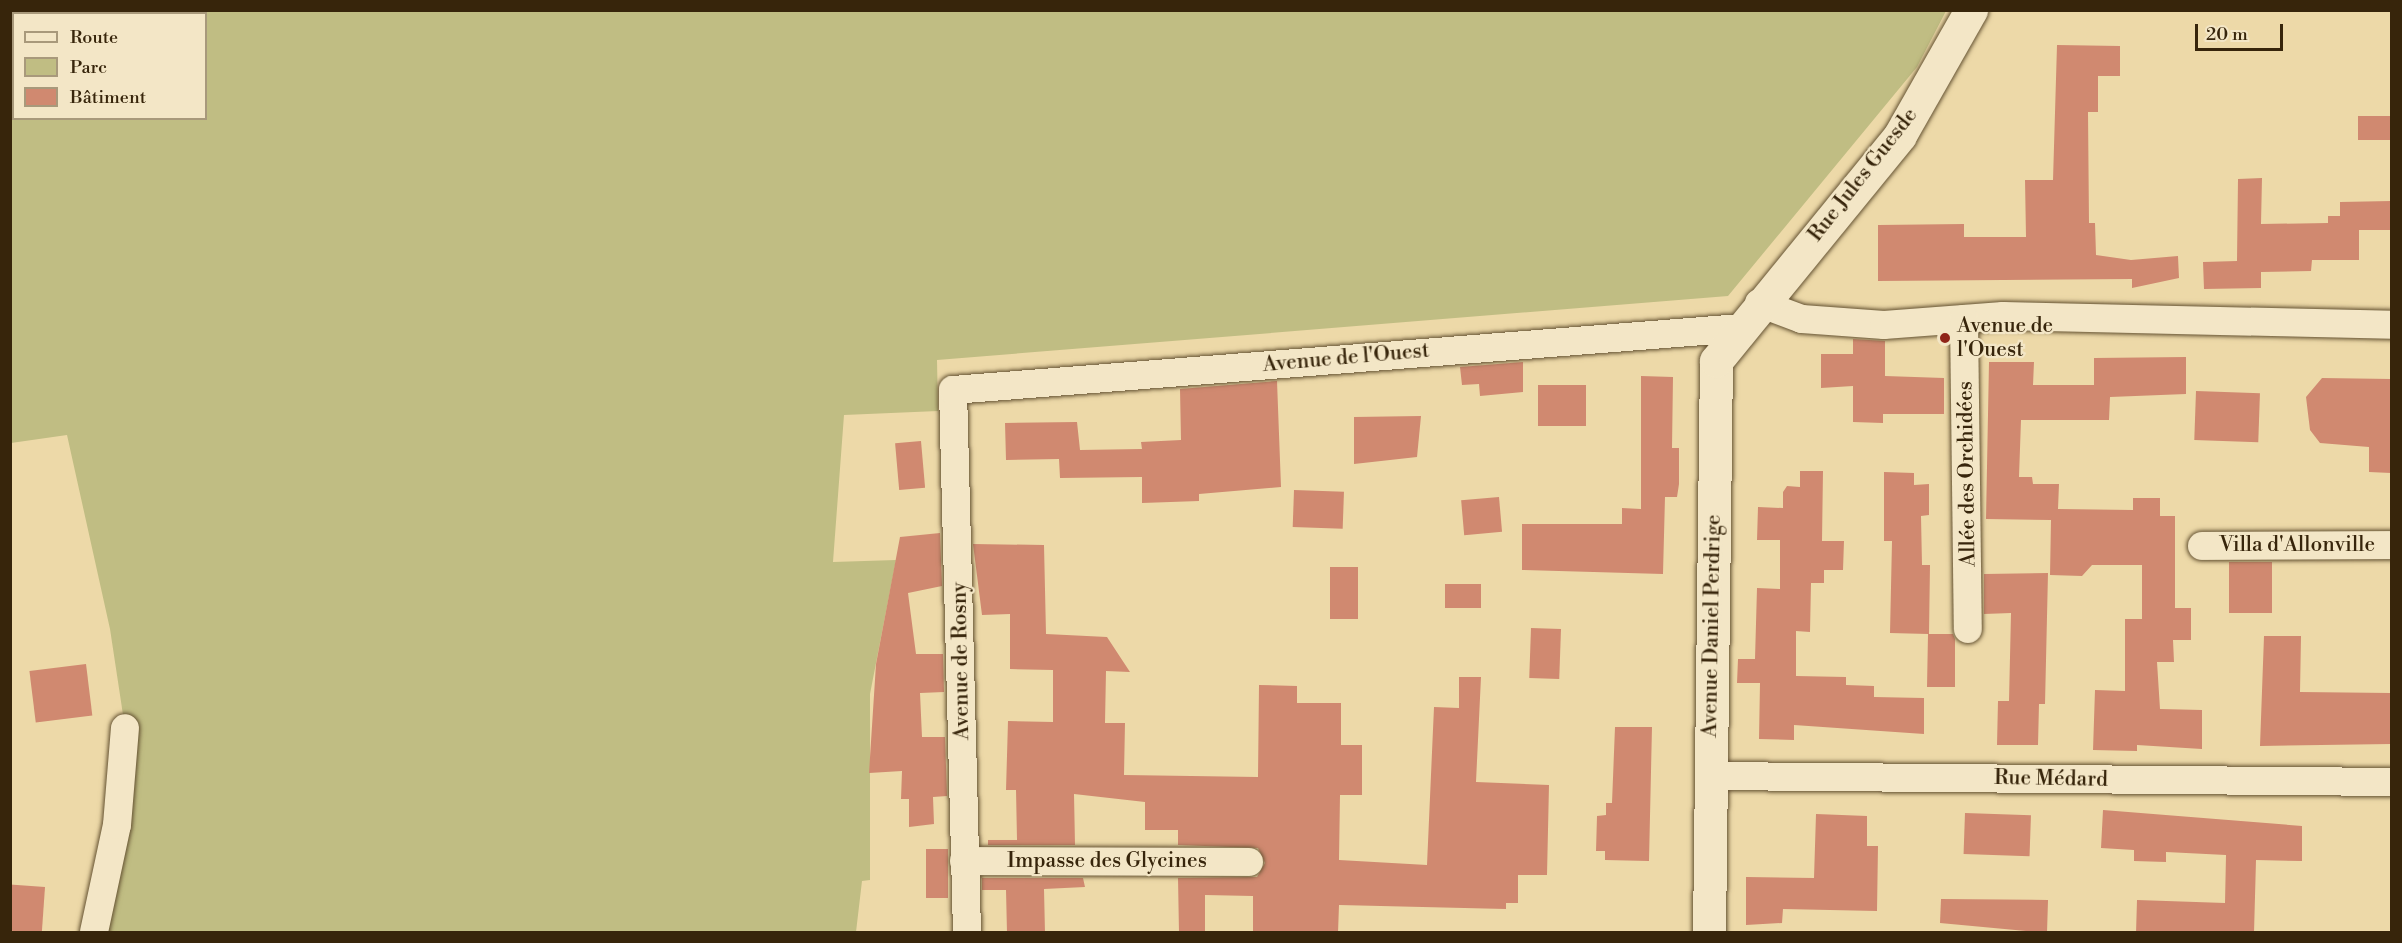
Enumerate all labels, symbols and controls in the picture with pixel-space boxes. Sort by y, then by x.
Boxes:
legend [12,12,207,120]
scale bar [2198,12,2286,50]
text: 20 m [2206,23,2248,46]
text: Route [70,26,118,49]
text: Parc [70,56,107,79]
text: Bâtiment [70,86,146,109]
street label: Rue Jules Guesde [1803,103,1923,247]
place label: Avenue de l'Ouest [1957,313,2053,363]
marker: Avenue de l'Ouest [1938,331,1952,345]
street label: Avenue de l'Ouest [1262,338,1430,378]
street label: Allée des Orchidées [1953,381,1981,567]
street label: Avenue Daniel Perdrige [1697,514,1727,738]
street label: Villa d'Allonville [2219,532,2375,558]
street label: Avenue de Rosny [947,582,975,740]
street label: Rue Médard [1994,765,2108,793]
street label: Impasse des Glycines [1007,848,1207,874]

